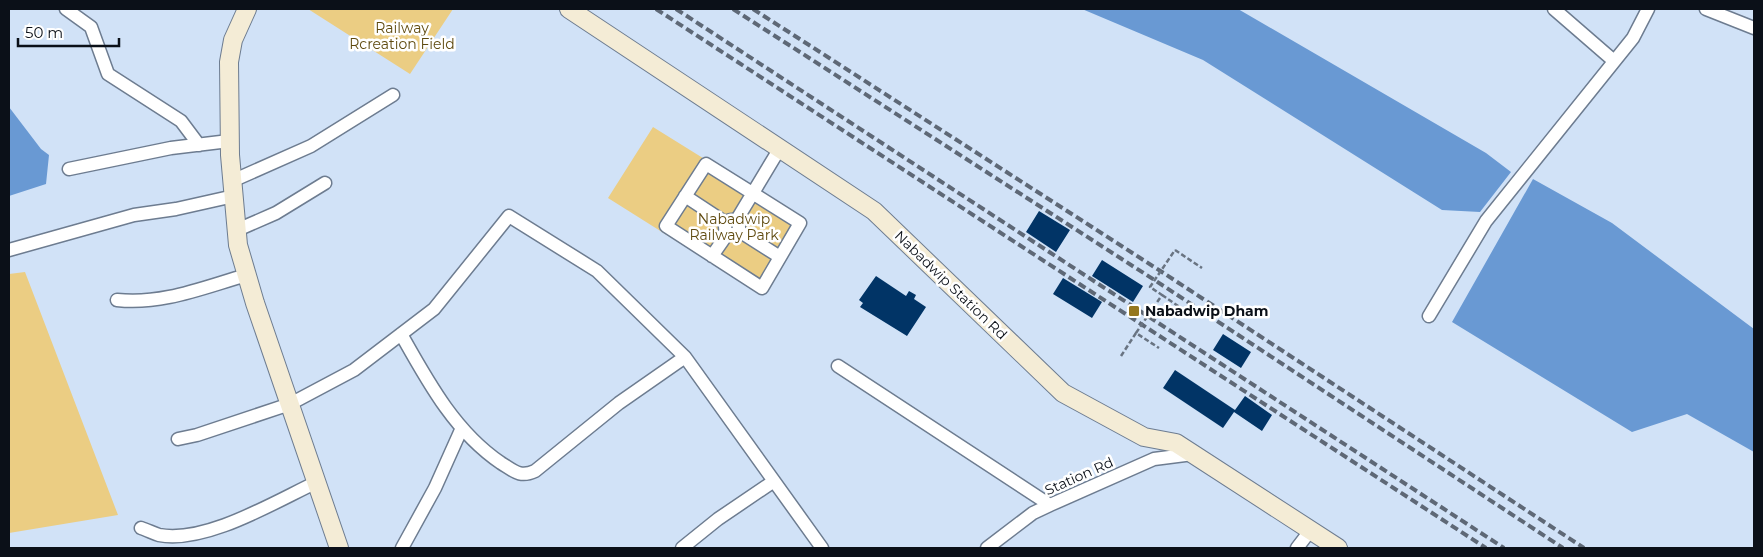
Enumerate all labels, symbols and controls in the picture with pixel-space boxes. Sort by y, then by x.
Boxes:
scale bar [18,15,119,47]
park label: Railway Rcreation Field [349,19,455,53]
text: 50 m [25,23,63,42]
park label: Nabadwip Railway Park [689,210,779,244]
street label: Nabadwip Station Rd [891,227,1011,343]
place label: Nabadwip Dham [1145,302,1268,320]
marker: Nabadwip Dham [1127,304,1141,318]
street label: Station Rd [1042,453,1116,499]

